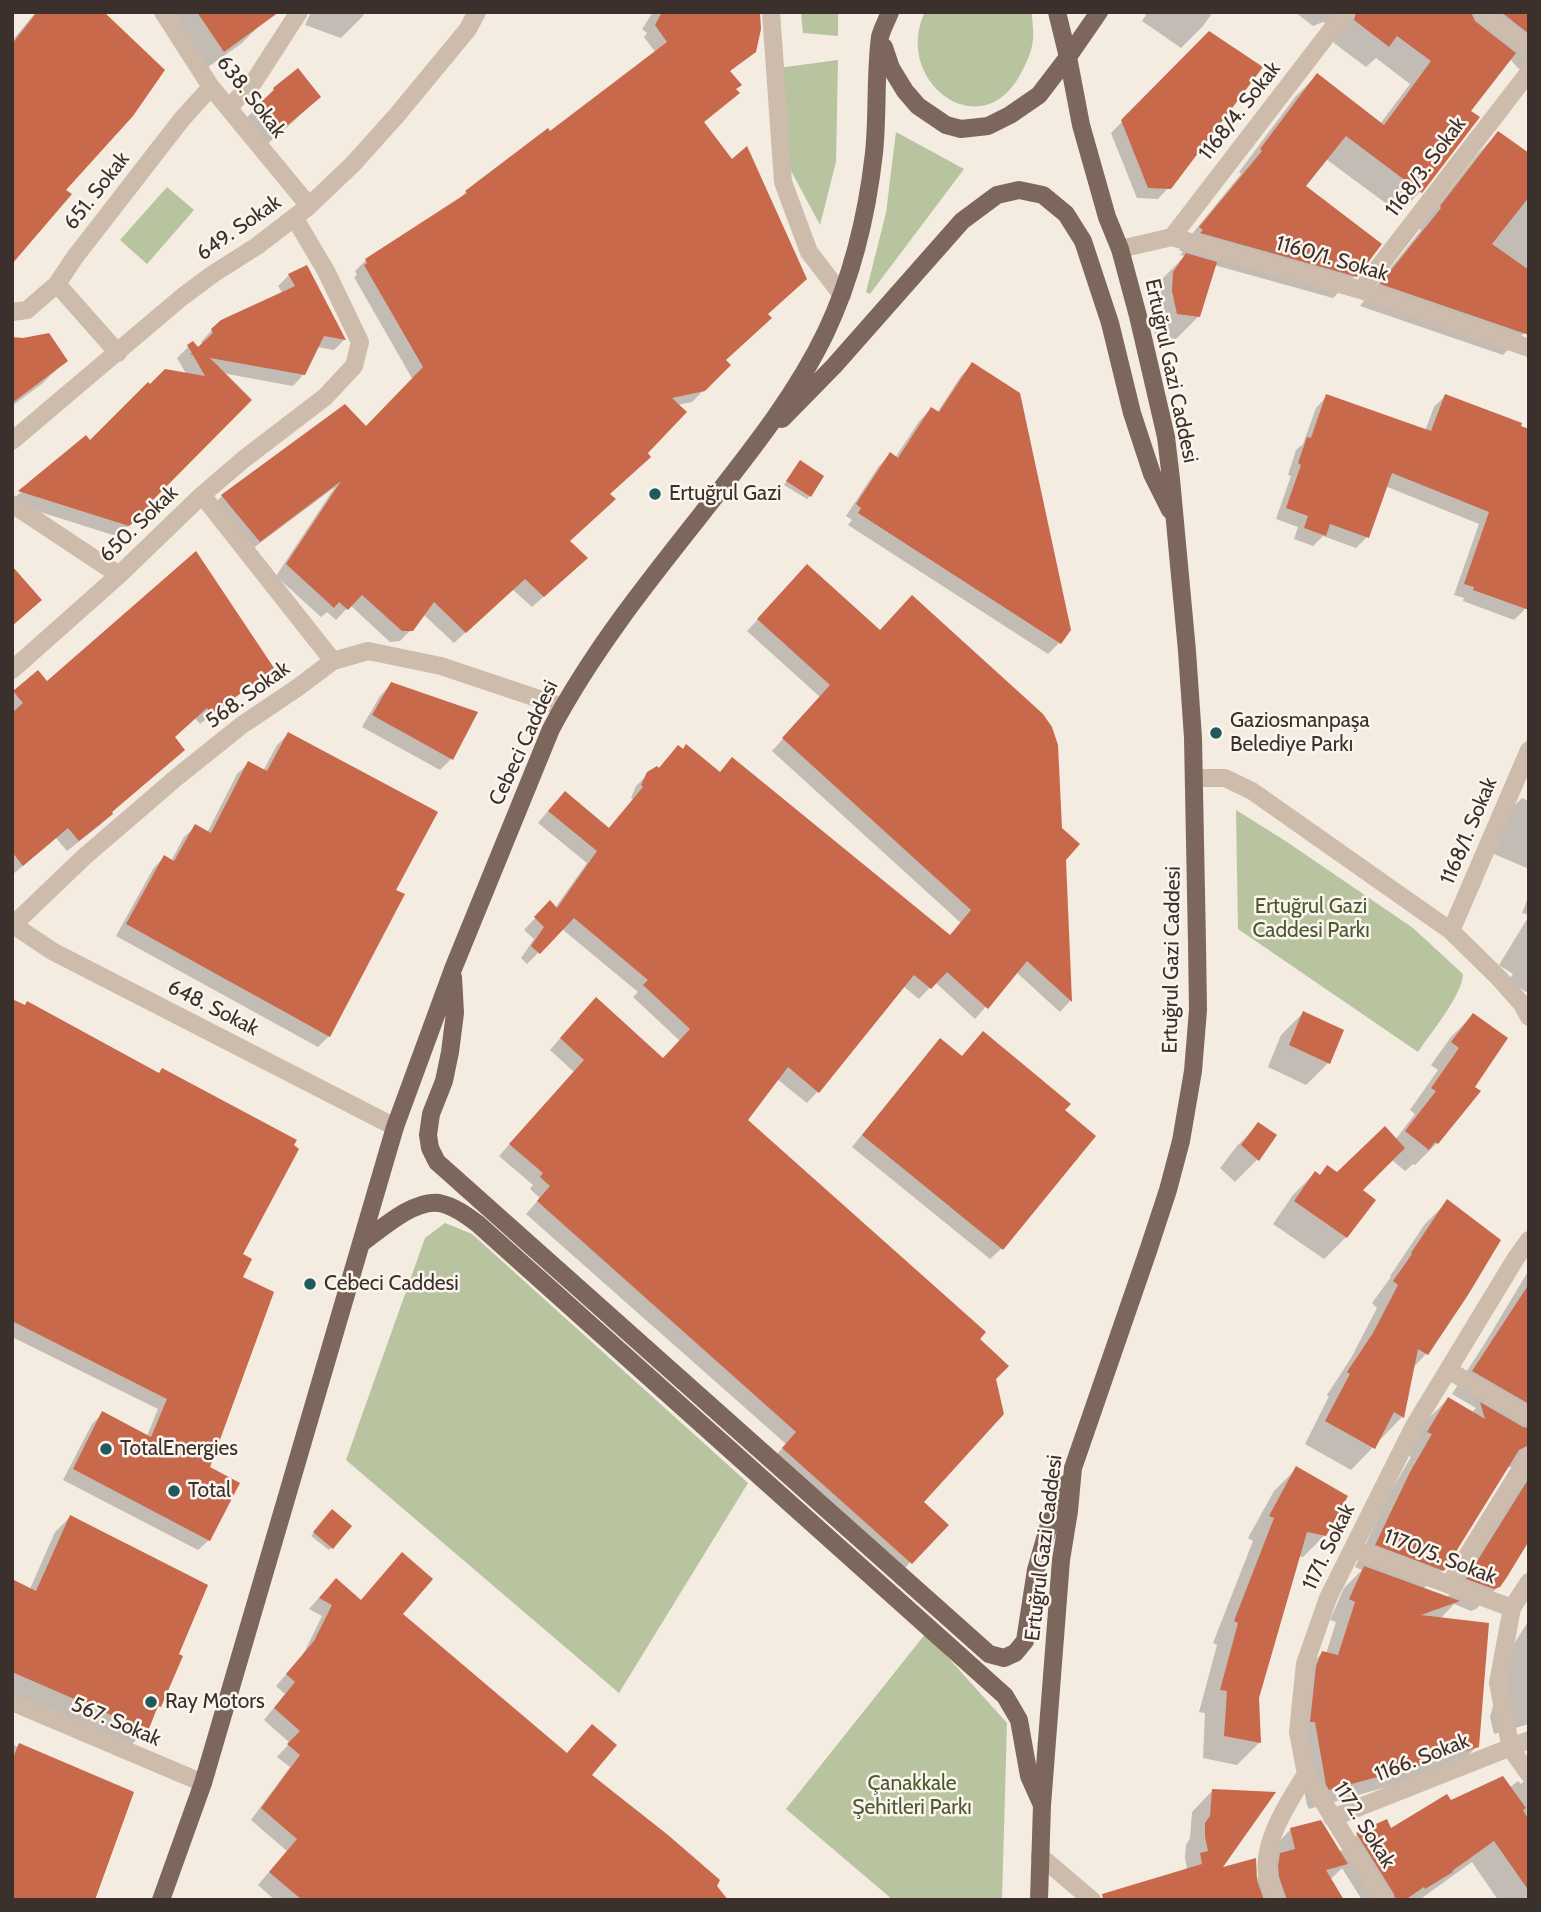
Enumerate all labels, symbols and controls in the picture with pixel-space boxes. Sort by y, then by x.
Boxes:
street label: 638. Sokak [211,51,291,143]
street label: 1168/4. Sokak [1194,57,1286,165]
street label: 1168/3. Sokak [1380,112,1472,222]
street label: 651. Sokak [59,147,135,235]
street label: 649. Sokak [192,190,286,266]
street label: 1160/1. Sokak [1273,231,1391,287]
street label: Ertuğrul Gazi Caddesi [1139,277,1203,465]
street label: 650. Sokak [95,480,183,568]
place label: Ertuğrul Gazi [669,481,781,507]
marker: Ertuğrul Gazi [647,486,663,502]
street label: 568. Sokak [201,656,295,734]
street label: Cebeci Caddesi [484,677,564,809]
place label: Gaziosmanpaşa Belediye Parkı [1230,708,1370,758]
marker: Gaziosmanpaşa Belediye Parkı [1208,725,1224,741]
street label: 1168/1. Sokak [1435,774,1503,888]
street label: Ertuğrul Gazi Caddesi [1158,866,1186,1054]
park label: Ertuğrul Gazi Caddesi Parkı [1252,894,1370,944]
street label: 648. Sokak [163,974,263,1042]
place label: Cebeci Caddesi [324,1271,459,1297]
marker: Cebeci Caddesi [302,1276,318,1292]
place label: TotalEnergies [120,1436,238,1462]
marker: TotalEnergies [98,1441,114,1457]
street label: Ertuğrul Gazi Caddesi [1020,1453,1068,1643]
place label: Total [188,1478,231,1504]
marker: Total [166,1483,182,1499]
street label: 1171. Sokak [1297,1500,1361,1594]
street label: 1170/5. Sokak [1380,1524,1500,1590]
place label: Ray Motors [165,1689,265,1715]
street label: 567. Sokak [68,1692,164,1752]
marker: Ray Motors [143,1694,159,1710]
street label: 1166. Sokak [1371,1728,1473,1788]
park label: Çanakkale Şehitleri Parkı [852,1771,972,1821]
street label: 1172. Sokak [1328,1777,1400,1873]

